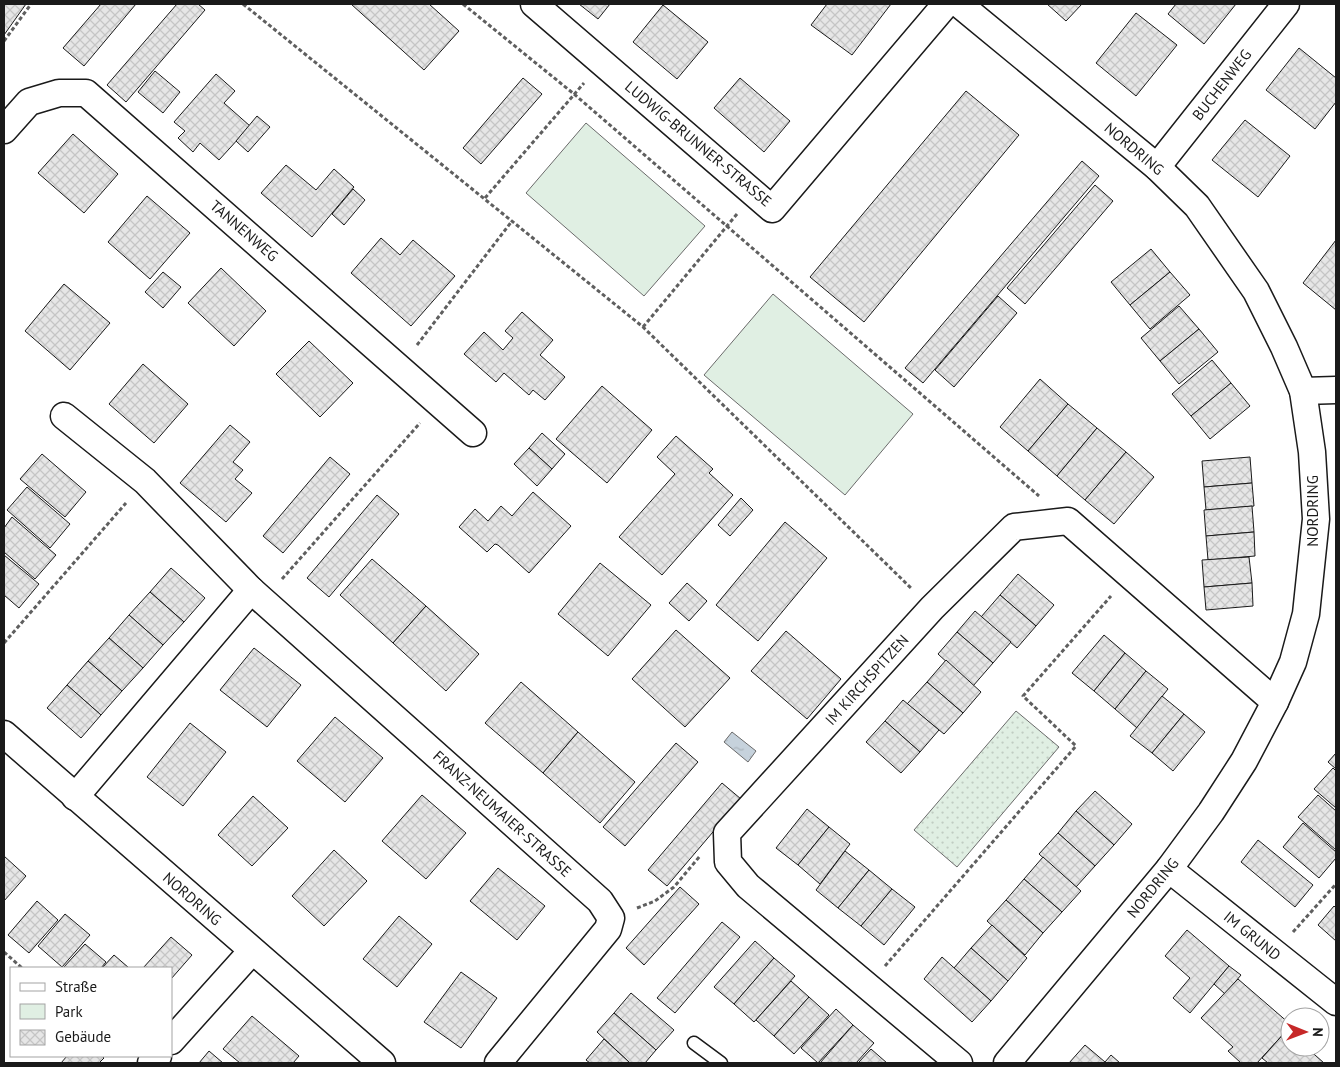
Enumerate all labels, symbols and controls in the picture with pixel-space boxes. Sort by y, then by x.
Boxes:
street label: BUCHENWEG [1188,45,1255,124]
street label: LUDWIG-BRUNNER-STRASSE [621,77,775,210]
street label: NORDRING [1101,118,1168,179]
street label: TANNENWEG [206,196,282,265]
street label: NORDRING [1303,475,1322,547]
street label: IM KIRCHSPITZEN [821,630,912,729]
street label: FRANZ-NEUMAIER-STRASSE [429,746,575,881]
street label: NORDRING [1123,854,1183,922]
street label: NORDRING [159,868,226,929]
street label: IM GRUND [1220,907,1285,964]
legend [10,967,172,1057]
text: Straße [55,977,97,996]
text: Park [55,1002,83,1021]
north arrow [1280,1007,1330,1057]
text: Gebäude [55,1027,111,1046]
text: N [1309,1027,1327,1037]

